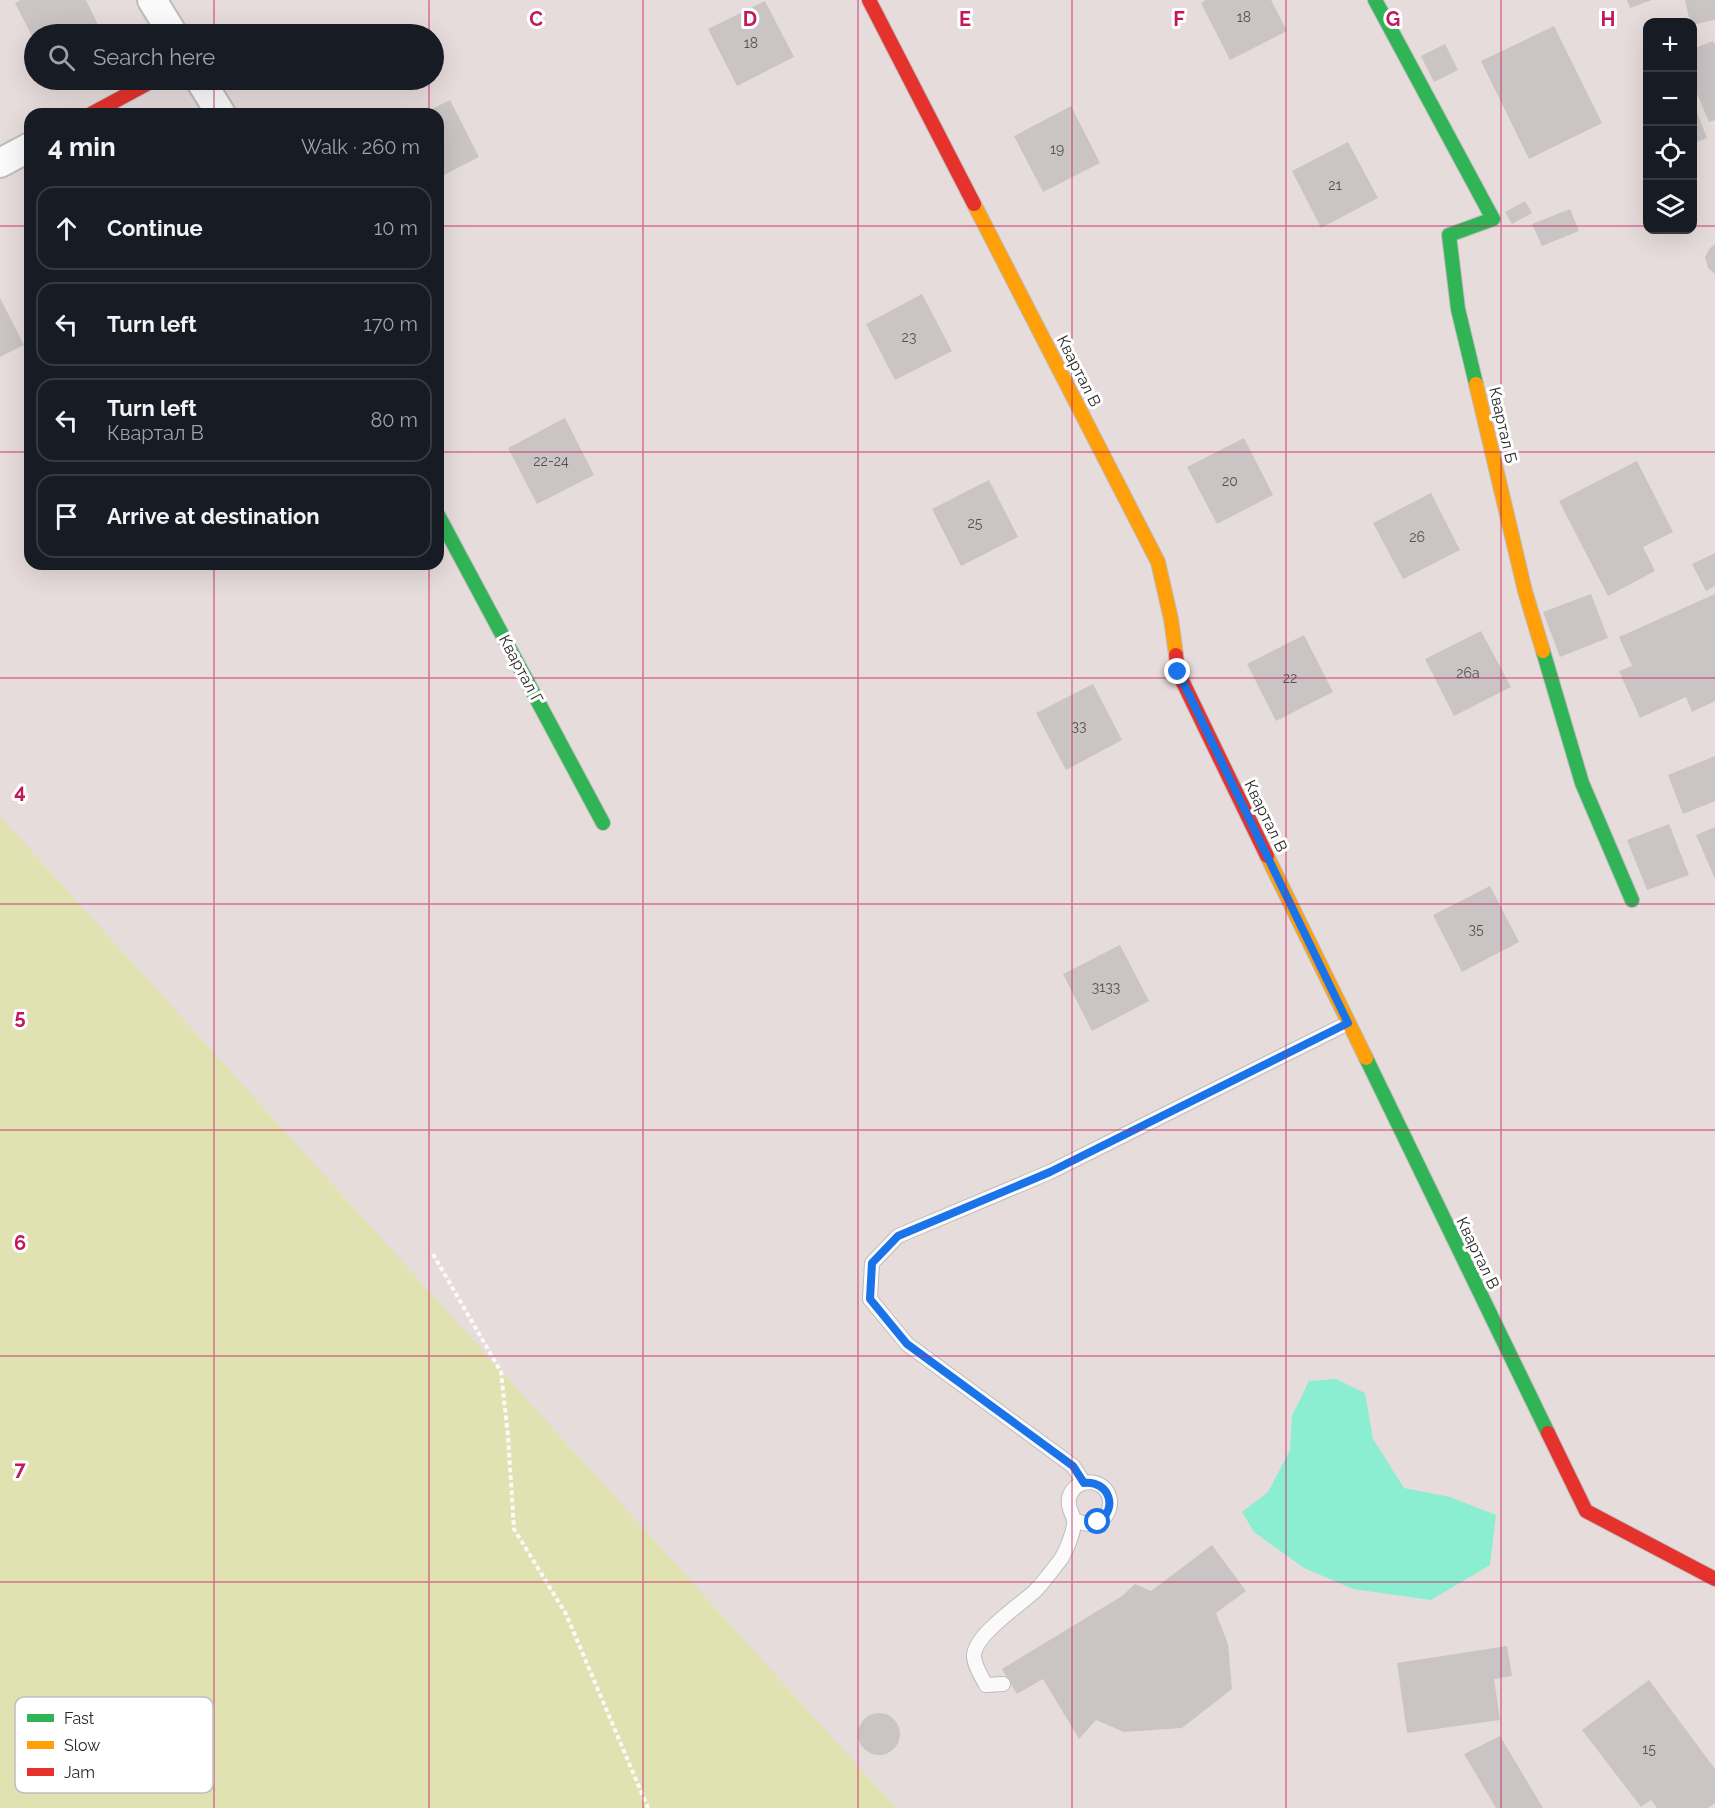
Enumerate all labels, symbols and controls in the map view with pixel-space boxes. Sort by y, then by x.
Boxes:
text: C [529,7,543,31]
text: D [743,7,757,31]
text: E [959,7,971,31]
text: F [1173,7,1185,31]
text: G [1386,7,1400,31]
text: H [1601,7,1615,31]
house number: 18 [1237,9,1251,25]
map controls [1643,18,1697,234]
button: + [1643,18,1697,72]
search box [24,24,444,90]
house number: 18 [744,35,758,51]
icon: search [45,41,78,74]
text: Search here [93,44,215,70]
button: − [1643,72,1697,126]
button: locate [1643,126,1697,180]
text: 4 min [48,132,116,162]
text: Walk · 260 m [301,135,420,159]
house number: 19 [1050,141,1064,157]
house number: 21 [1328,177,1342,193]
button: layers [1643,180,1697,234]
icon: ahead [50,212,83,245]
text: Continue [107,215,203,241]
text: 10 m [374,216,418,240]
icon: left [50,308,83,341]
text: Turn left [107,311,197,337]
text: 170 m [363,312,418,336]
house number: 23 [902,329,916,345]
street label: Квартал В [1053,332,1105,410]
street label: Квартал Б [1485,385,1521,465]
text: Turn left [107,395,197,421]
icon: left [50,404,83,437]
text: 80 m [370,408,418,432]
text: Квартал В [107,421,204,445]
house number: 22-24 [533,453,569,469]
house number: 20 [1222,473,1238,489]
icon: arrive [50,500,83,533]
text: Arrive at destination [107,503,320,529]
house number: 25 [968,515,983,531]
house number: 26 [1409,529,1425,545]
street label: Квартал Г [495,631,547,707]
route end [1164,658,1190,684]
house number: 26а [1456,665,1480,681]
house number: 22 [1283,670,1297,686]
house number: 33 [1072,718,1086,734]
street label: Квартал В [1240,777,1292,855]
text: 4 [14,779,26,803]
house number: 35 [1468,921,1484,937]
house number: 3133 [1092,979,1120,995]
text: 5 [14,1005,26,1029]
street label: Квартал В [1452,1214,1504,1292]
text: 6 [14,1231,26,1255]
text: 7 [14,1457,26,1481]
route start [1084,1508,1110,1534]
legend [15,1697,213,1793]
text: Fast [64,1709,95,1728]
text: Slow [64,1736,100,1755]
house number: 15 [1642,1741,1656,1757]
text: Jam [64,1763,95,1782]

